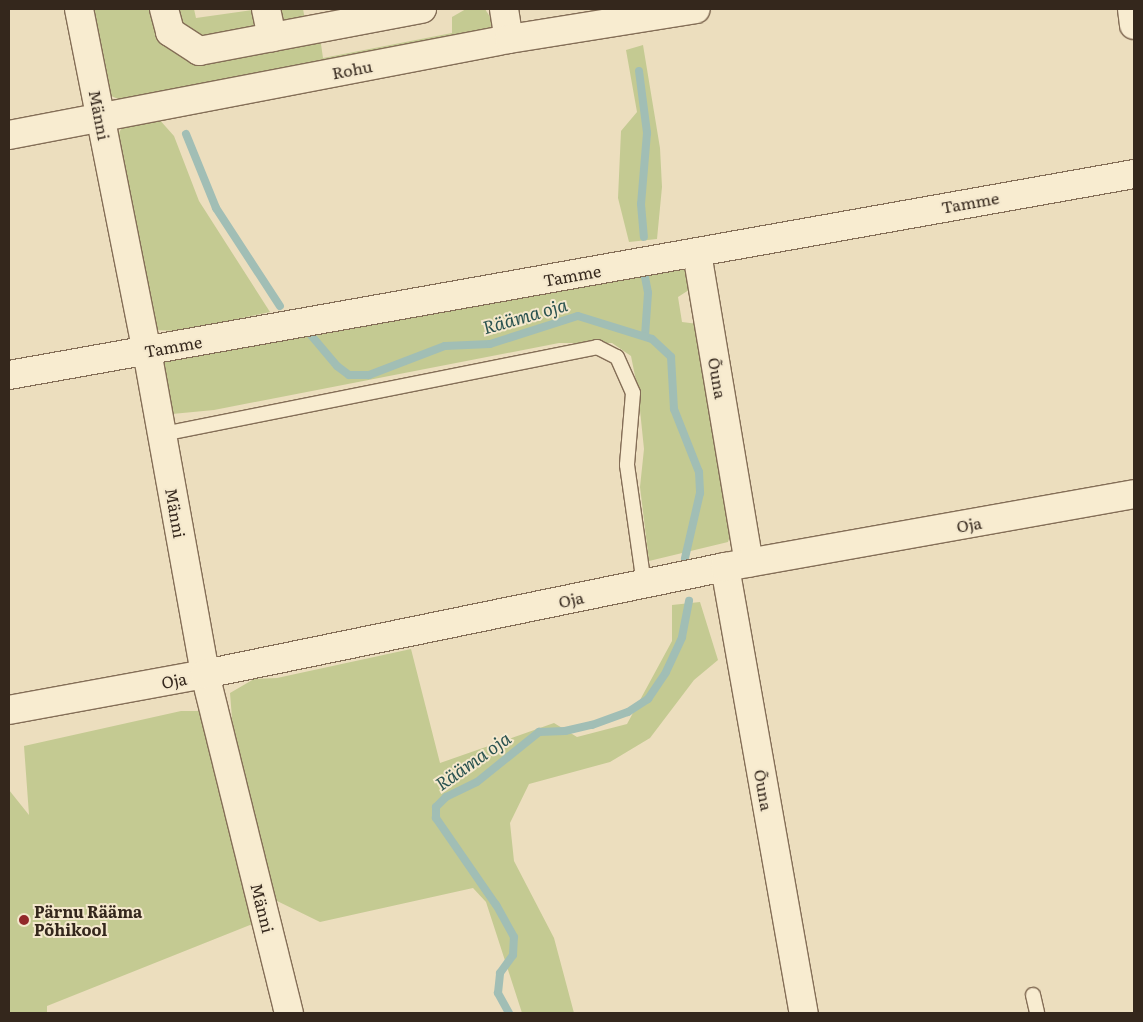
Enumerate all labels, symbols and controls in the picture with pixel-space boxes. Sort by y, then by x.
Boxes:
street label: Rohu [330,56,374,82]
street label: Männi [86,88,114,142]
street label: Tamme [940,187,1000,217]
street label: Tamme [542,260,602,290]
water label: Rääma oja [480,294,570,338]
street label: Tamme [143,331,203,361]
street label: Õuna [705,356,731,400]
street label: Männi [162,486,190,540]
street label: Oja [955,512,983,536]
street label: Oja [557,587,585,611]
street label: Oja [160,668,188,692]
water label: Rääma oja [431,727,515,795]
street label: Õuna [751,768,777,812]
street label: Männi [248,881,278,935]
place label: Pärnu Rääma Põhikool [34,901,142,939]
marker: Pärnu Rääma Põhikool [18,914,30,926]

